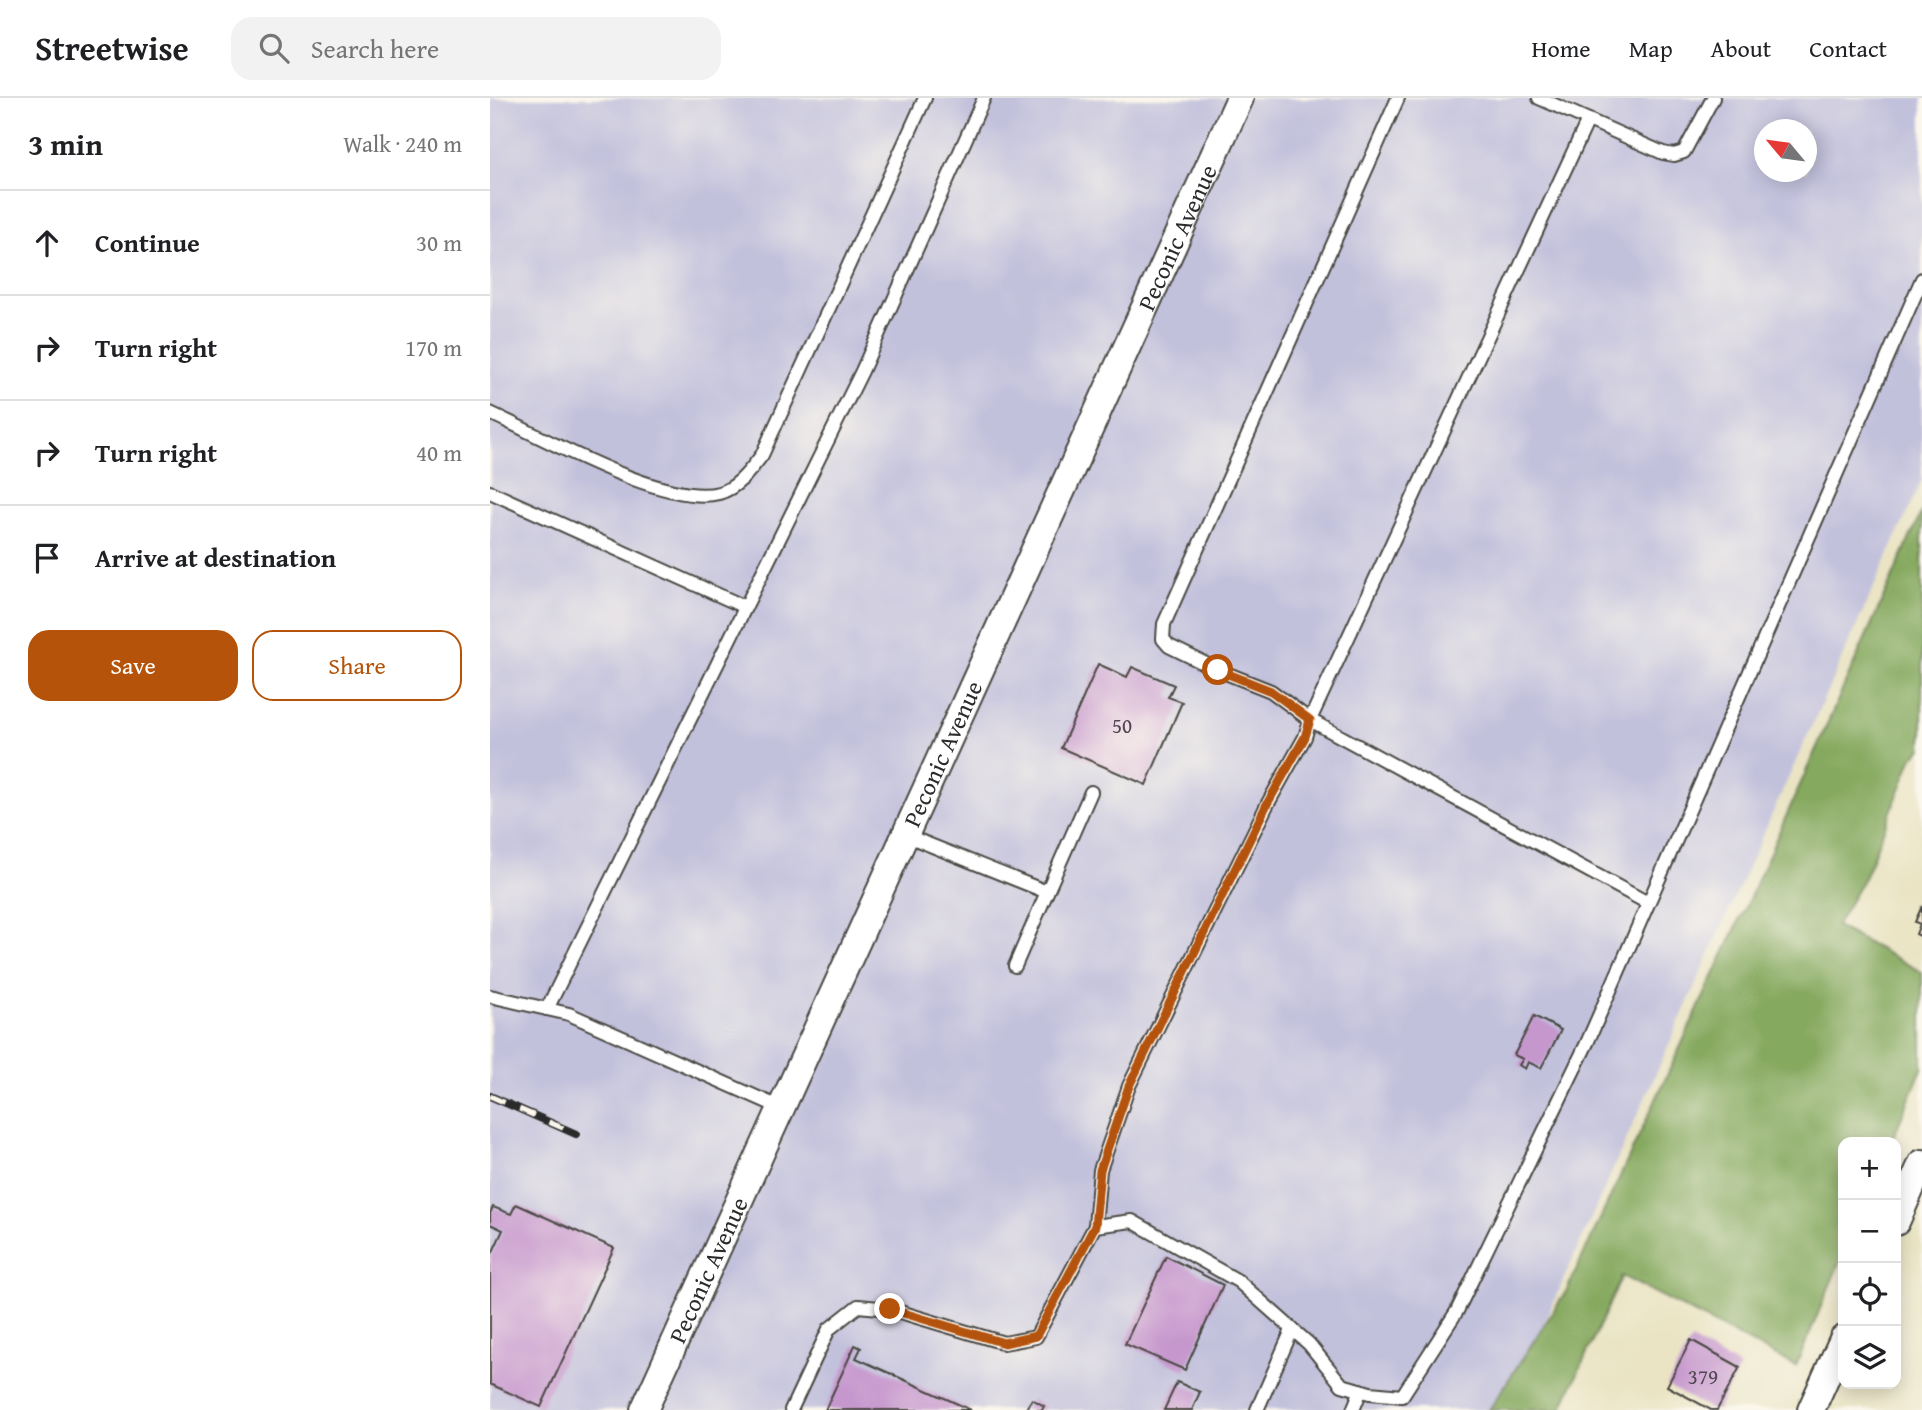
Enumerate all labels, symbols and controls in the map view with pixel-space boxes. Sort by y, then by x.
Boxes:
search box [231,17,721,80]
text: Streetwise [35,24,189,72]
icon: search [255,29,293,67]
text: Search here [311,29,439,68]
text: Home [1532,31,1591,66]
text: Map [1629,31,1673,66]
text: About [1711,31,1771,66]
text: Contact [1809,31,1887,66]
north arrow [1754,119,1817,182]
text: 3 min [28,122,103,166]
text: Walk · 240 m [343,127,462,160]
street label: Peconic Avenue [1128,159,1225,316]
text: Continue [95,223,200,262]
icon: ahead [28,224,66,262]
text: 30 m [416,226,462,259]
text: Turn right [95,328,217,367]
icon: right [28,329,66,367]
text: 170 m [405,331,462,364]
text: Turn right [95,433,217,472]
icon: right [28,434,66,472]
text: 40 m [416,436,462,469]
text: Arrive at destination [95,538,336,577]
icon: arrive [28,539,66,577]
button: Save [28,630,238,701]
button: Share [252,630,462,701]
route start [1202,654,1233,685]
street label: Peconic Avenue [894,675,991,832]
house number: 50 [1112,710,1132,741]
map controls [1838,1137,1901,1389]
button: + [1838,1137,1901,1200]
street label: Peconic Avenue [659,1191,756,1349]
button: − [1838,1200,1901,1263]
button: locate [1838,1263,1901,1326]
route end [874,1293,905,1324]
button: layers [1838,1326,1901,1389]
house number: 379 [1688,1361,1718,1392]

